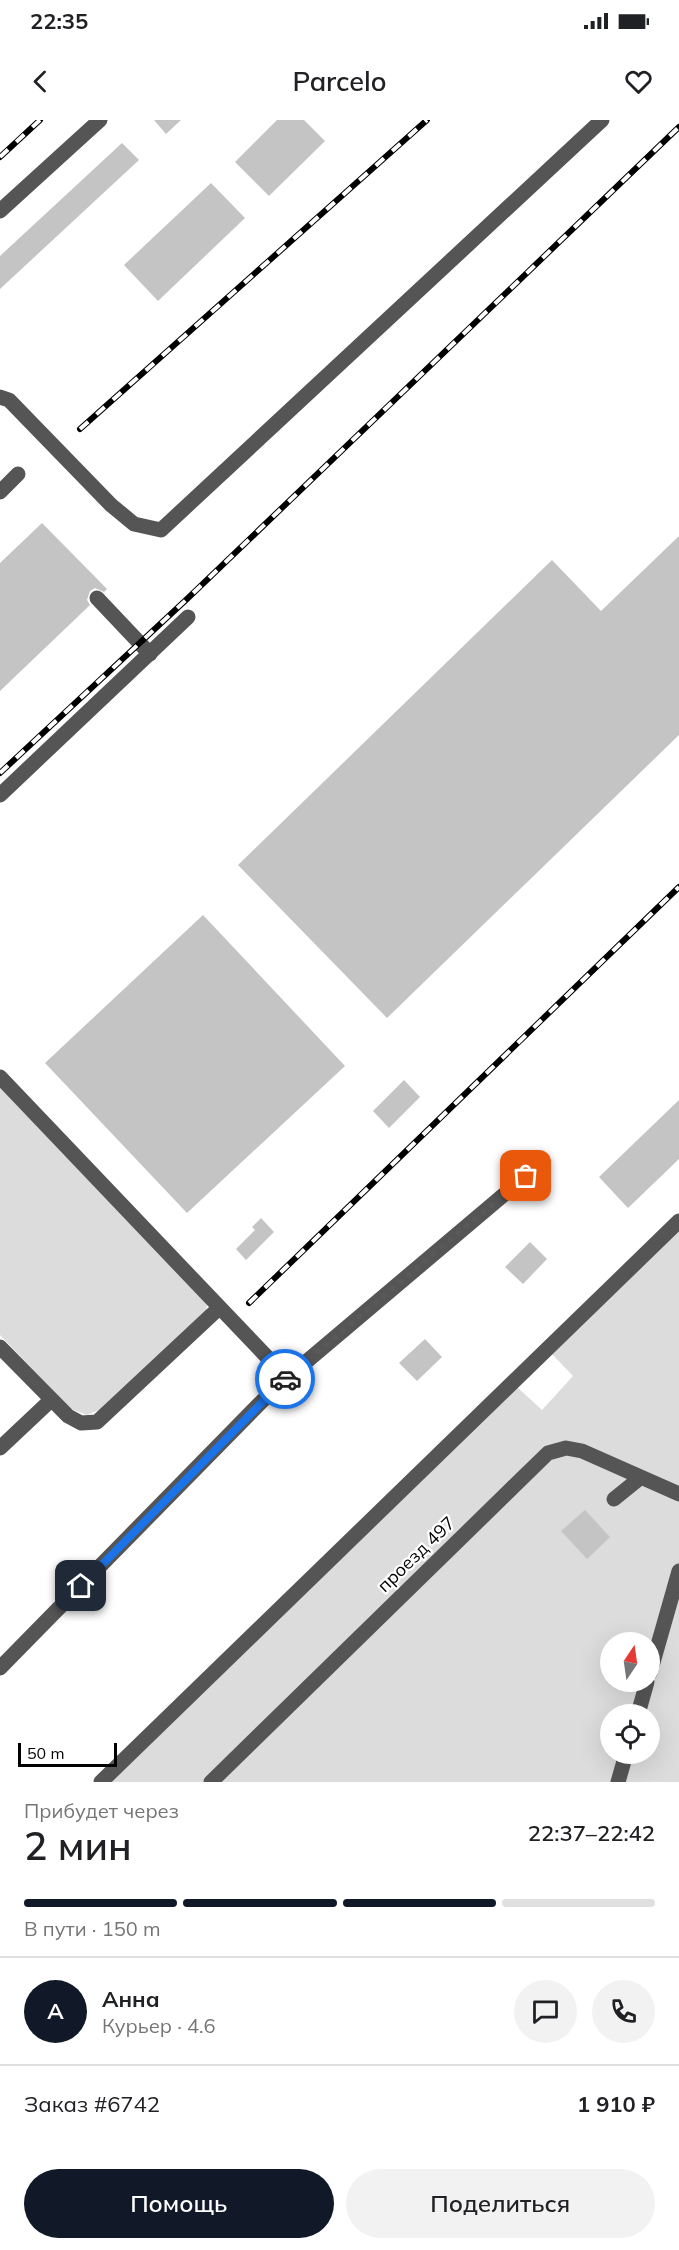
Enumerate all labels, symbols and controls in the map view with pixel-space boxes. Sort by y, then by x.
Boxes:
text: 22:35 [30,7,88,35]
text: Parcelo [293,64,386,98]
icon: back [24,65,57,98]
icon: heart [622,65,655,98]
pin [500,1150,551,1201]
icon: bag [509,1159,542,1192]
courier [255,1349,315,1409]
icon: car [269,1363,302,1396]
street label: проезд 497 [372,1511,460,1597]
pin [55,1560,106,1611]
icon: home [64,1569,97,1602]
north arrow [600,1632,660,1692]
map controls [600,1632,660,1764]
button: locate [600,1704,660,1764]
scale bar [18,1740,117,1768]
text: 50 m [27,1743,64,1763]
text: Прибудет через [24,1798,179,1823]
text: 22:37–22:42 [528,1819,655,1847]
text: 2 мин [24,1821,132,1870]
text: В пути · 150 m [24,1916,160,1941]
button: chat [514,1980,577,2043]
button: phone [592,1980,655,2043]
text: Анна [102,1985,160,2013]
text: А [47,1997,64,2025]
text: Курьер · 4.6 [102,2013,216,2038]
text: Заказ #6742 [24,2090,160,2118]
text: 1 910 ₽ [577,2090,655,2118]
button: Помощь [24,2169,334,2238]
button: Поделиться [346,2169,655,2238]

